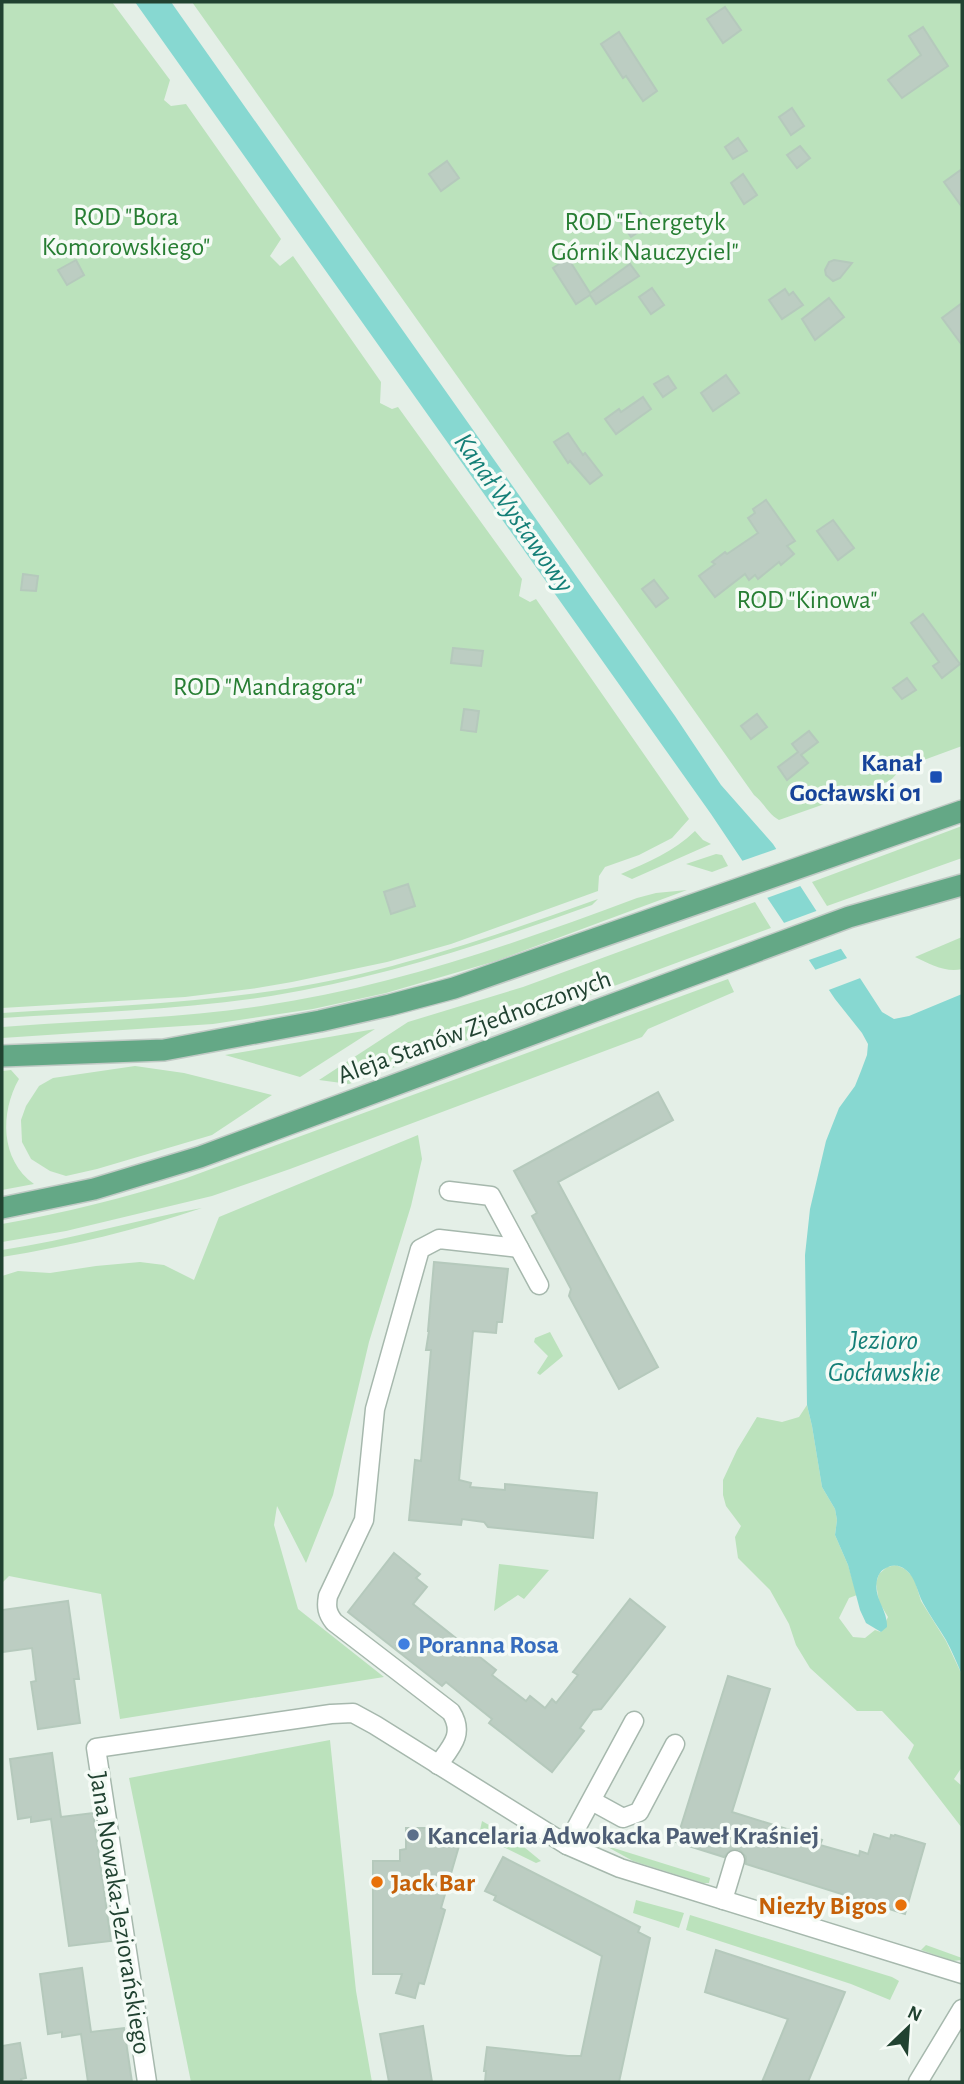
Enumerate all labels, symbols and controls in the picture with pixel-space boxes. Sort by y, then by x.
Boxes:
park label: ROD "Bora Komorowskiego" [42,204,210,260]
park label: ROD "Energetyk Górnik Nauczyciel" [551,209,739,265]
water label: Kanał Wystawowy [448,428,579,598]
park label: ROD "Kinowa" [736,587,878,613]
park label: ROD "Mandragora" [173,674,363,700]
place label: Kanał Gocławski 01 [790,750,923,806]
marker: Kanał Gocławski 01 [928,769,944,785]
street label: Aleja Stanów Zjednoczonych [334,965,615,1089]
water label: Jezioro Gocławskie [828,1327,940,1387]
place label: Poranna Rosa [418,1632,559,1658]
marker: Poranna Rosa [396,1636,412,1652]
street label: Jana Nowaka-Jeziorańskiego [85,1770,155,2056]
place label: Kancelaria Adwokacka Paweł Kraśniej [427,1823,819,1849]
marker: Kancelaria Adwokacka Paweł Kraśniej [405,1827,421,1843]
place label: Jack Bar [391,1870,475,1896]
marker: Jack Bar [369,1874,385,1890]
place label: Niezły Bigos [758,1893,887,1919]
marker: Niezły Bigos [893,1897,909,1913]
north arrow [873,1993,943,2063]
text: N [905,2003,925,2025]

